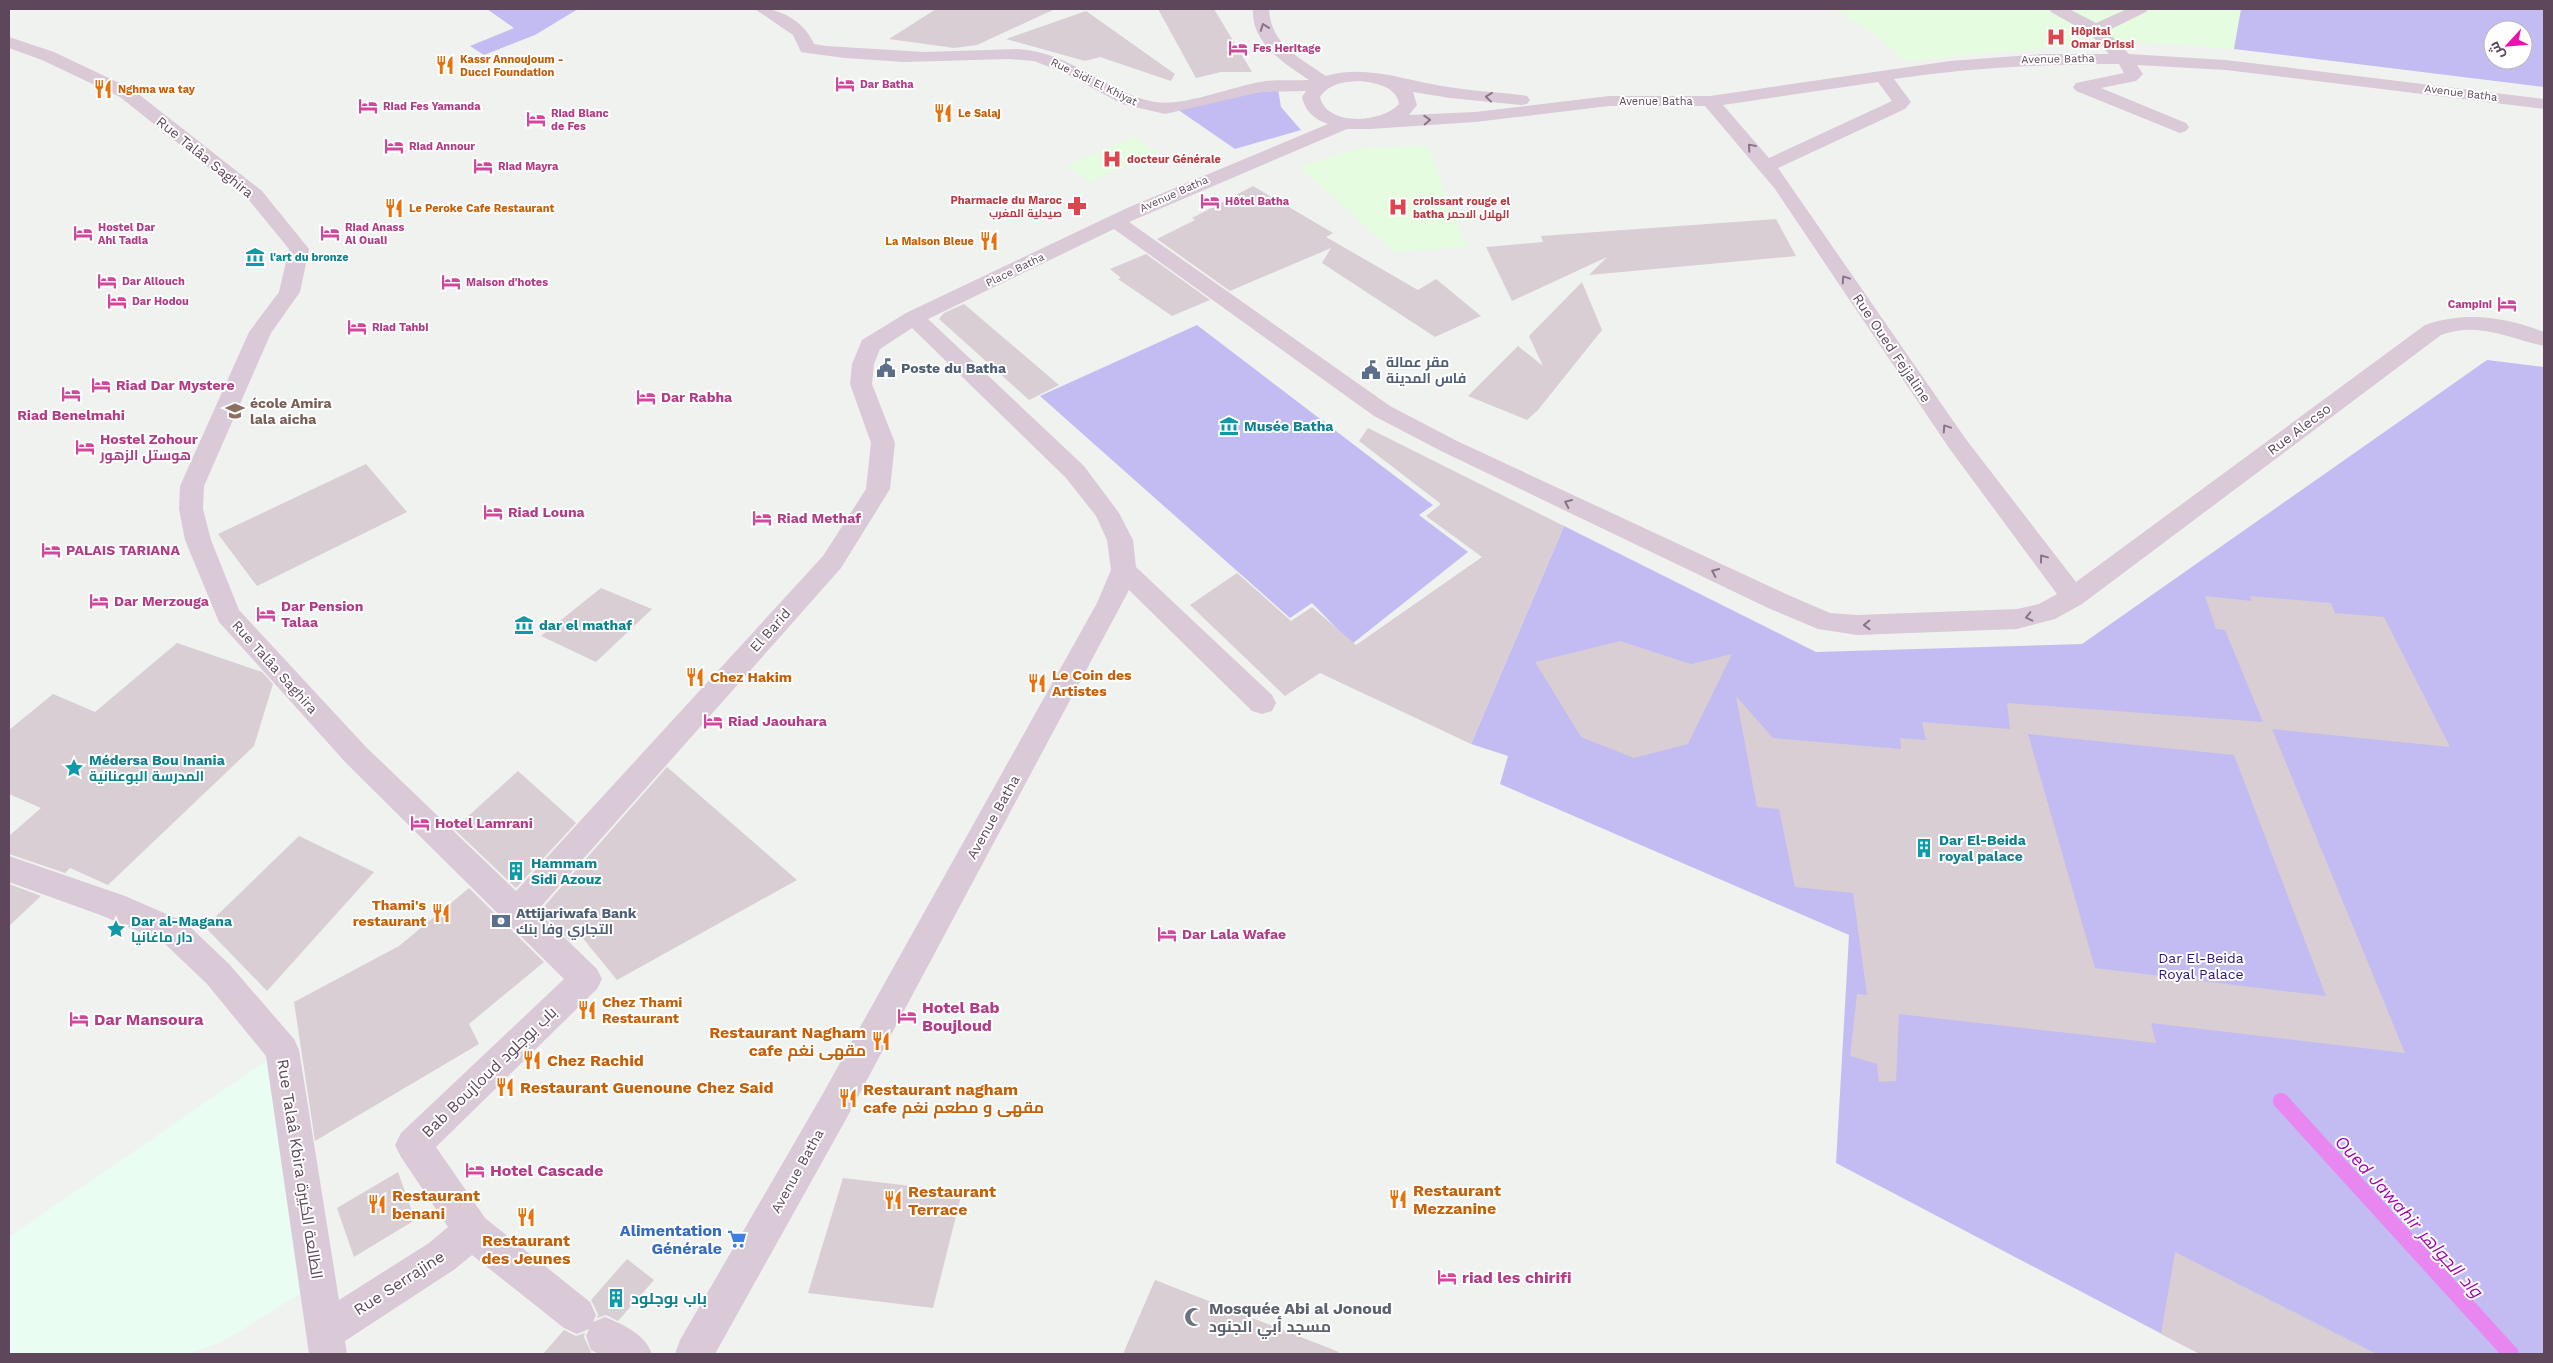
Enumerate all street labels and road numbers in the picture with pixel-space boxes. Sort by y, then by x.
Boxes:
street label: Avenue Batha [2021,52,2095,66]
street label: Rue Sidi El Khiyat [1049,55,1140,109]
street label: Avenue Batha [2424,82,2498,104]
street label: Avenue Batha [1619,95,1693,108]
street label: Rue Talâa Saghira [153,113,257,201]
street label: Avenue Batha [1138,173,1210,215]
street label: Place Batha [984,250,1046,290]
street label: Rue Oued Fejjaline [1850,291,1934,405]
street label: Rue Alecso [2264,400,2334,458]
street label: El Barid [746,605,794,655]
street label: Rue Talâa Saghira [229,617,321,717]
street label: Avenue Batha [963,772,1023,862]
street label: Bab Boujloud باب بوجلود [418,1003,560,1141]
street label: Rue Talaâ Kbira الطالعة الكبيرة [273,1058,327,1280]
street label: Avenue Batha [767,1126,827,1216]
street label: Rue Serrajine [350,1247,448,1319]

